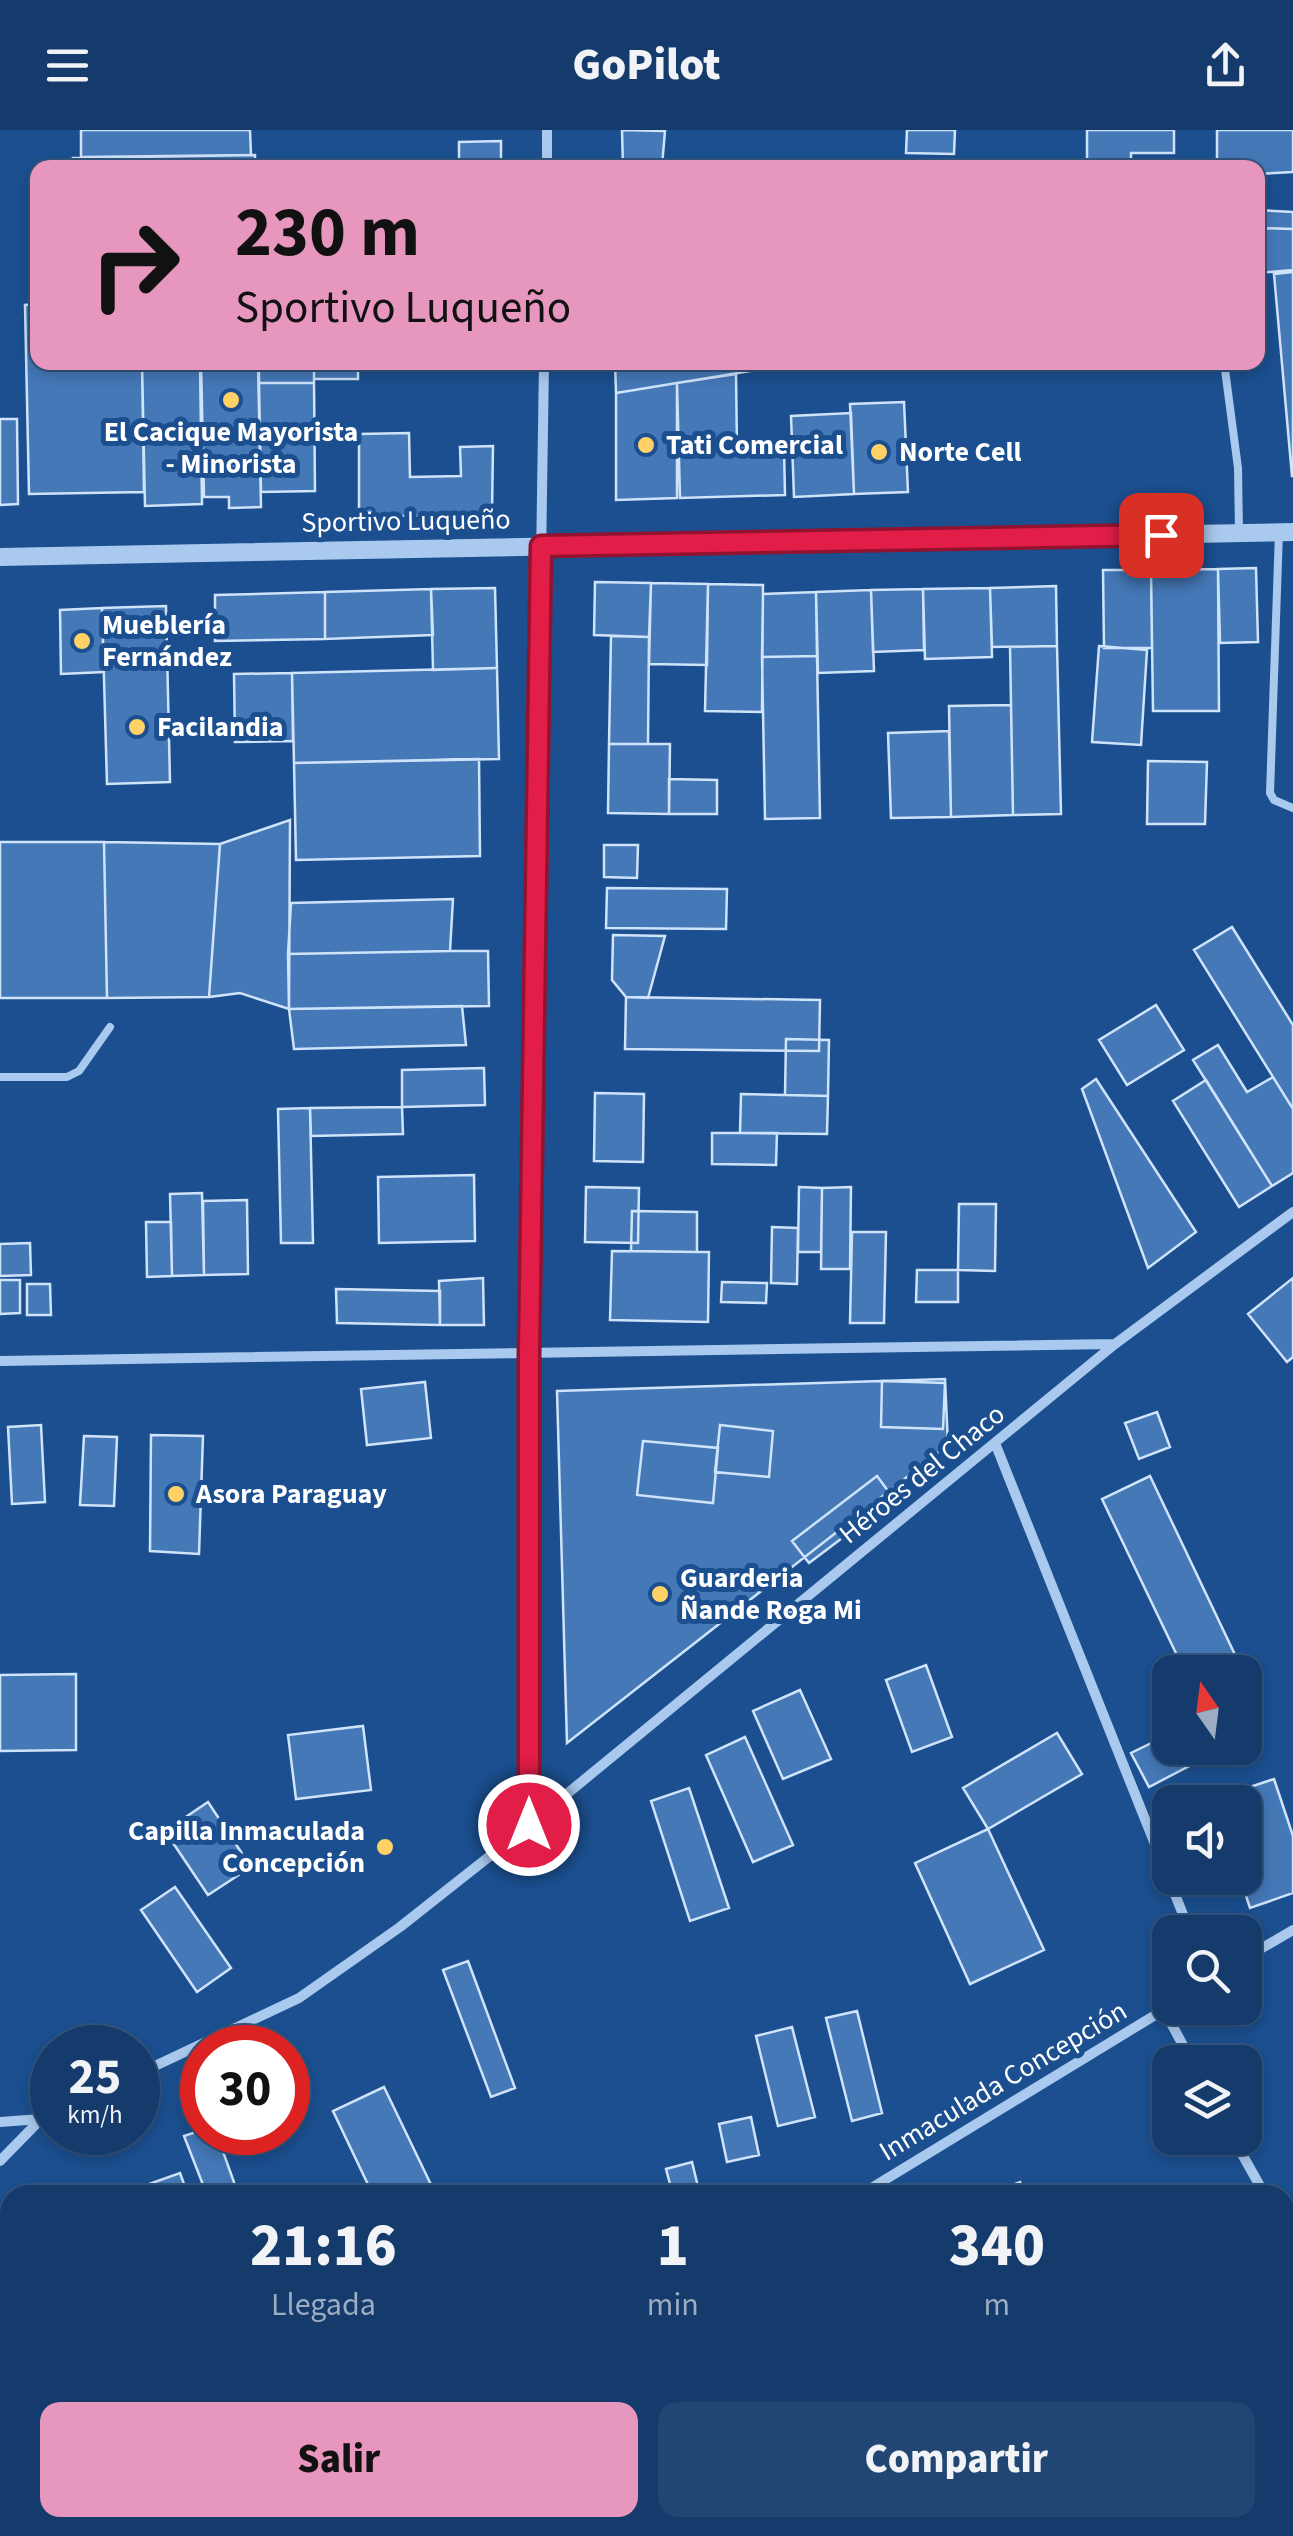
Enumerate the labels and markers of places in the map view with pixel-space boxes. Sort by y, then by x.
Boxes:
marker: El Cacique Mayorista - Minorista [220,389,242,411]
place label: El Cacique Mayorista - Minorista [104,412,358,484]
place label: Tati Comercial [666,425,843,465]
place label: Norte Cell [899,432,1021,472]
marker: Tati Comercial [635,434,657,456]
marker: Norte Cell [868,441,890,463]
pin [1119,493,1204,578]
place label: Mueblería Fernández [102,605,232,677]
marker: Mueblería Fernández [71,630,93,652]
place label: Facilandia [157,707,284,747]
marker: Facilandia [126,716,148,738]
place label: Asora Paraguay [195,1474,387,1514]
marker: Asora Paraguay [165,1483,187,1505]
place label: Guarderia Ñande Roga Mi [680,1558,862,1630]
marker: Guarderia Ñande Roga Mi [649,1583,671,1605]
place label: Capilla Inmaculada Concepción [128,1811,365,1883]
marker: Capilla Inmaculada Concepción [374,1836,396,1858]

